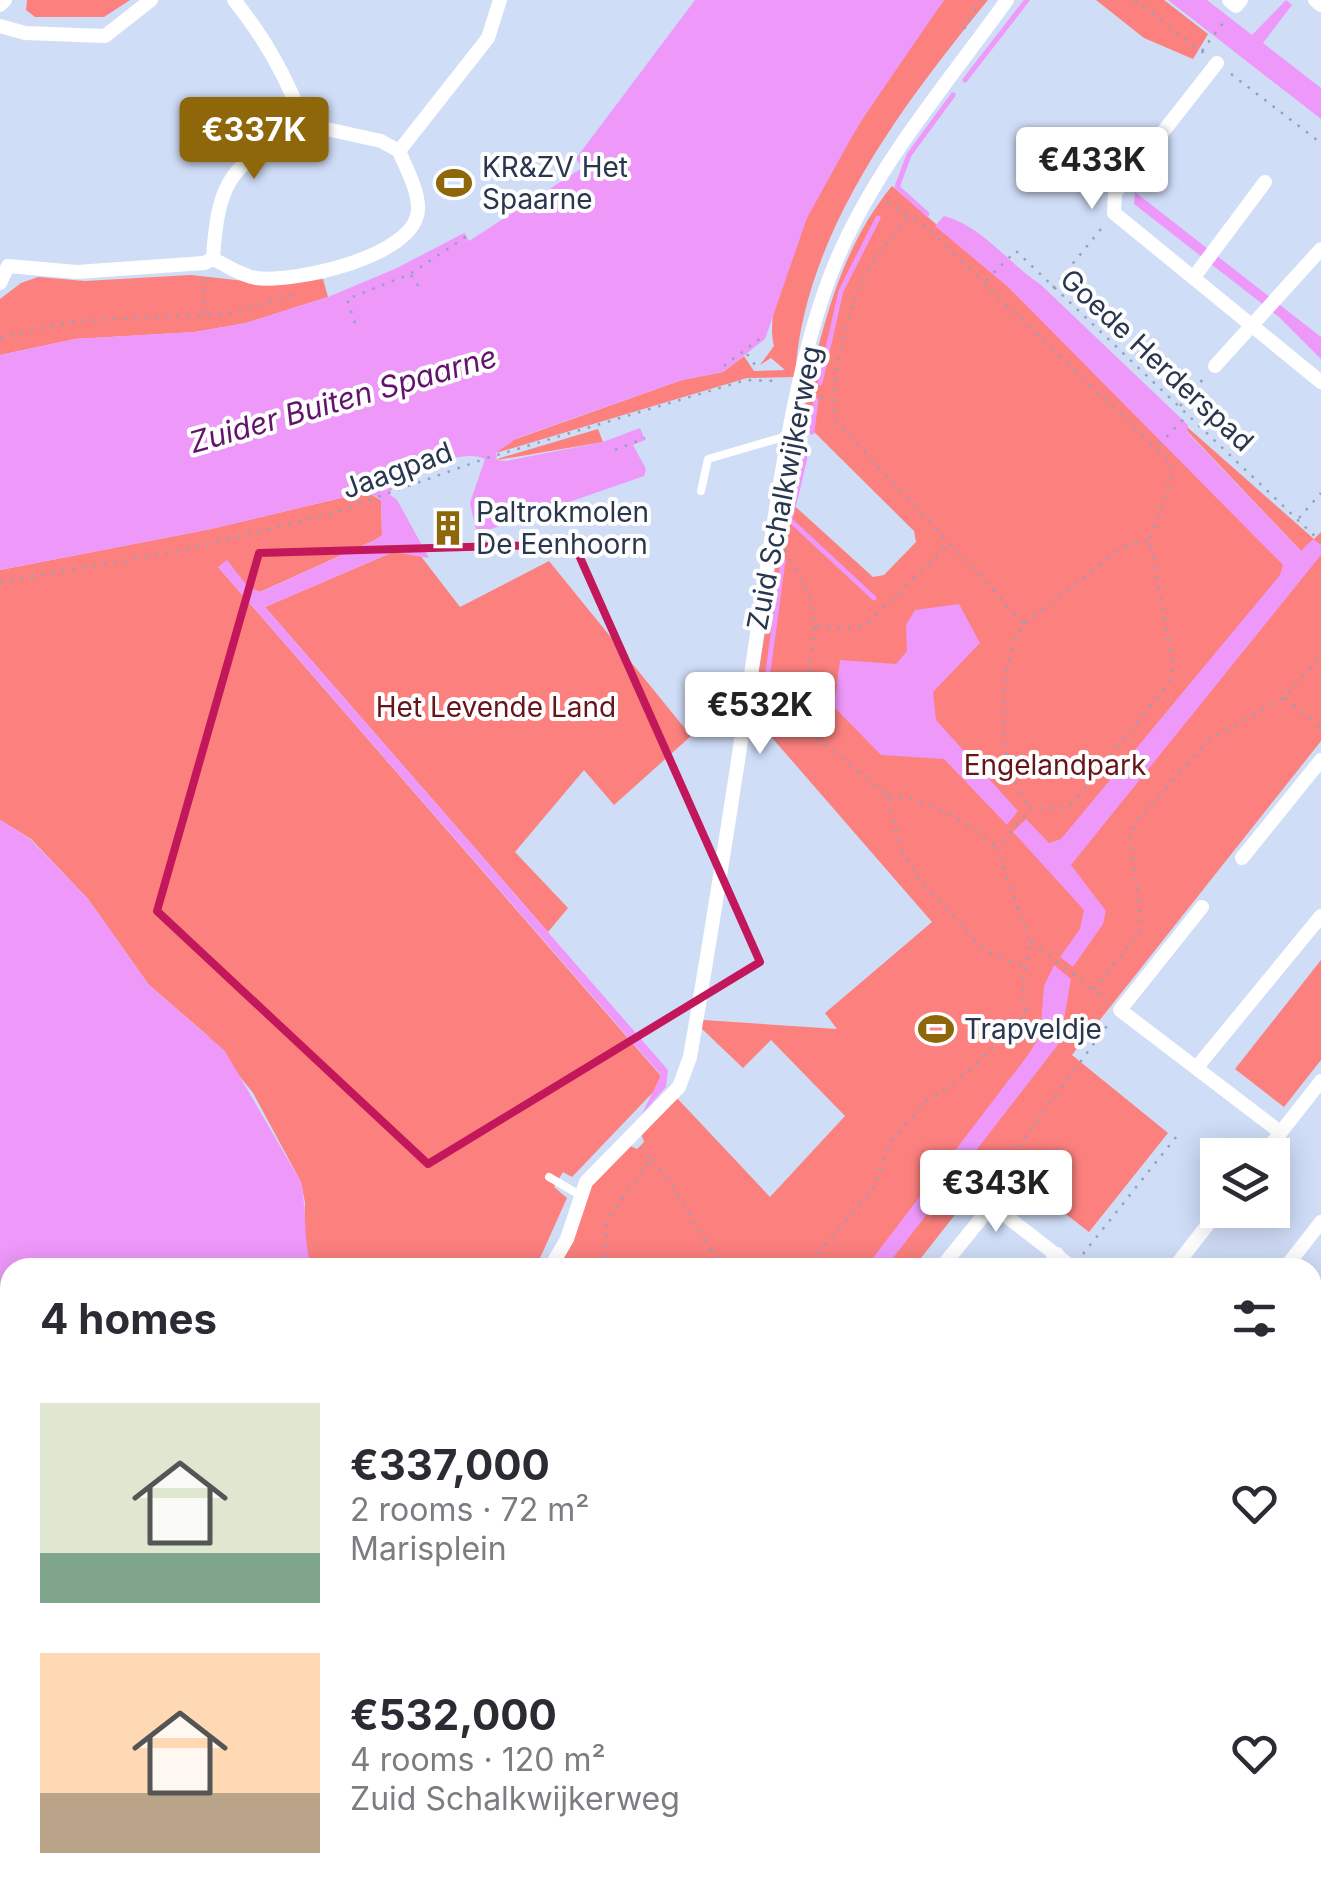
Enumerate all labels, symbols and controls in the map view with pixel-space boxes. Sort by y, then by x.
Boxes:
pin: €337K [184,97,324,182]
text: €337K [202,110,306,149]
pin: €433K [1022,127,1162,212]
text: €433K [1038,140,1146,179]
place label: KR&ZV Het Spaarne [482,150,628,216]
sports icon: KR&ZV Het Spaarne [435,164,473,202]
street label: Goede Herderspad [1053,262,1261,458]
water label: Zuider Buiten Spaarne [185,338,501,460]
street label: Zuid Schalkwijkerweg [740,343,828,633]
street label: Jaagpad [337,434,457,506]
place label: Paltrokmolen De Eenhoorn [476,495,649,561]
building icon: Paltrokmolen De Eenhoorn [429,509,467,547]
pin: €532K [690,672,830,757]
text: €532K [707,685,813,724]
park label: Het Levende Land [376,690,616,724]
park label: Engelandpark [964,748,1146,782]
sports icon: Trapveldje [917,1010,955,1048]
place label: Trapveldje [964,1012,1102,1046]
map controls [1200,1138,1290,1228]
button: layers [1200,1138,1290,1228]
pin: €343K [926,1150,1066,1235]
text: €343K [942,1163,1050,1202]
icon: filters [1227,1291,1282,1346]
text: 4 homes [40,1293,217,1344]
text: €337,000 [350,1439,550,1490]
icon: home [120,1443,240,1563]
icon: heart [1227,1476,1282,1531]
text: 2 rooms · 72 m² [350,1490,589,1529]
text: Marisplein [350,1529,507,1568]
text: €532,000 [350,1689,557,1740]
icon: home [120,1693,240,1813]
icon: heart [1227,1726,1282,1781]
text: 4 rooms · 120 m² [350,1740,606,1779]
text: Zuid Schalkwijkerweg [350,1779,680,1818]

